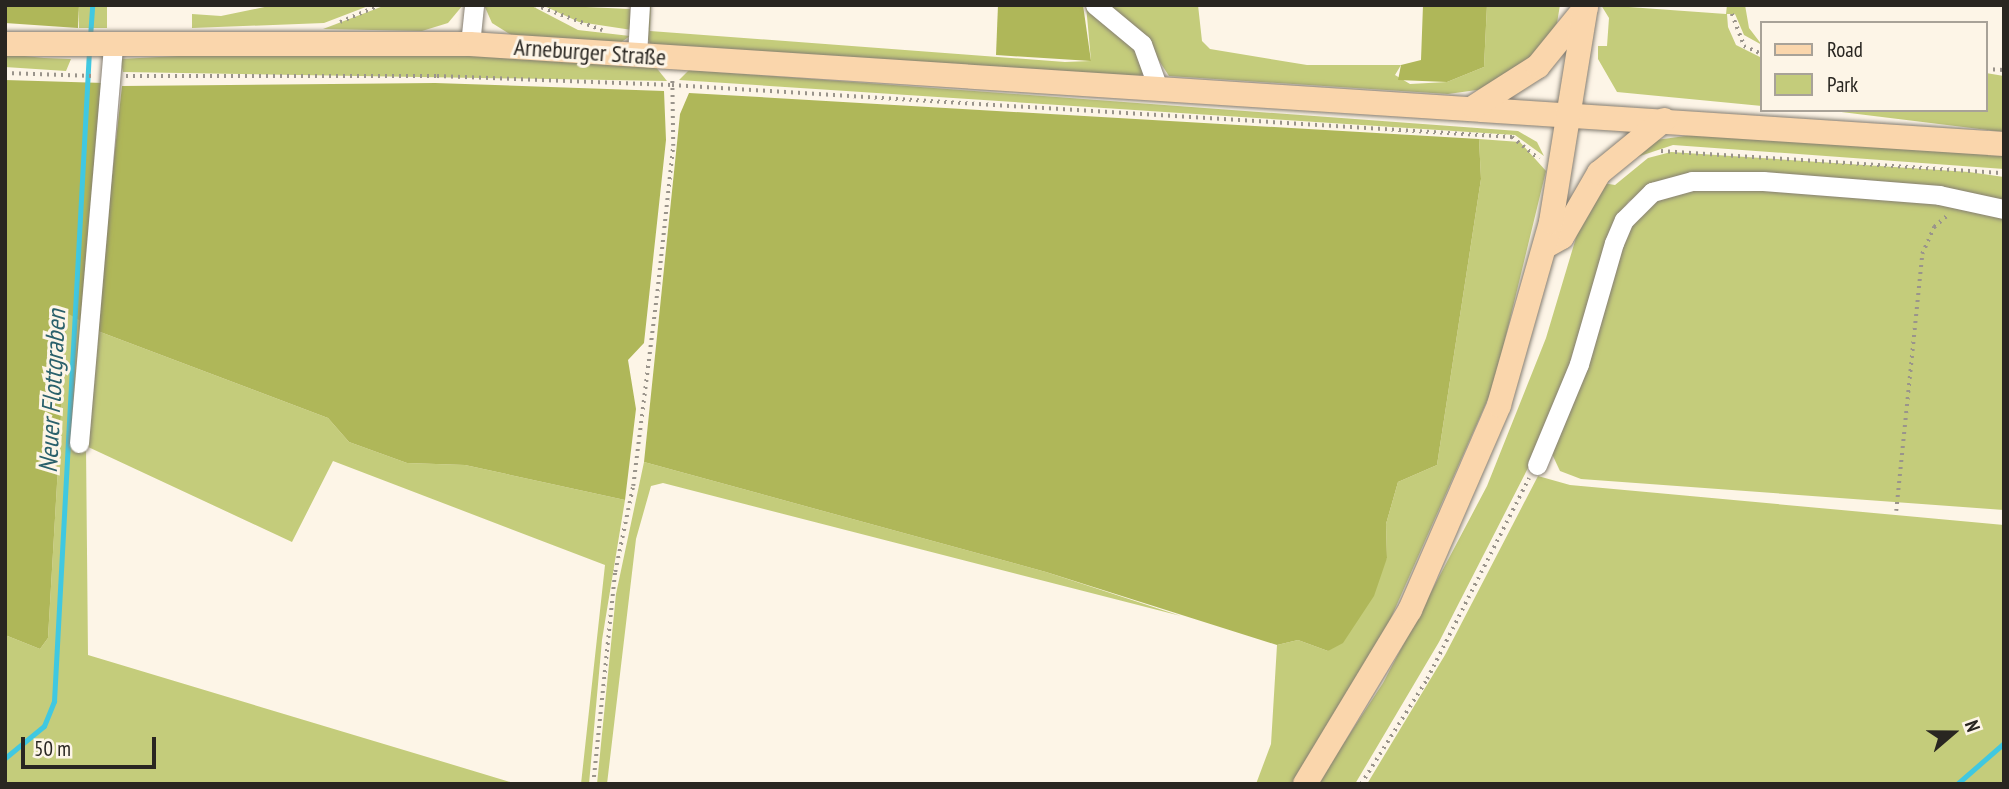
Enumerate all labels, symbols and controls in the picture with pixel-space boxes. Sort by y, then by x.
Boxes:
legend [1760,21,1988,112]
street label: Arneburger Straße [513,32,667,72]
text: Road [1827,36,1863,63]
text: Park [1827,71,1858,98]
water label: Neuer Flottgraben [32,308,72,474]
north arrow [1918,698,1988,768]
text: N [1960,717,1986,735]
scale bar [24,722,159,766]
text: 50 m [34,735,71,762]

